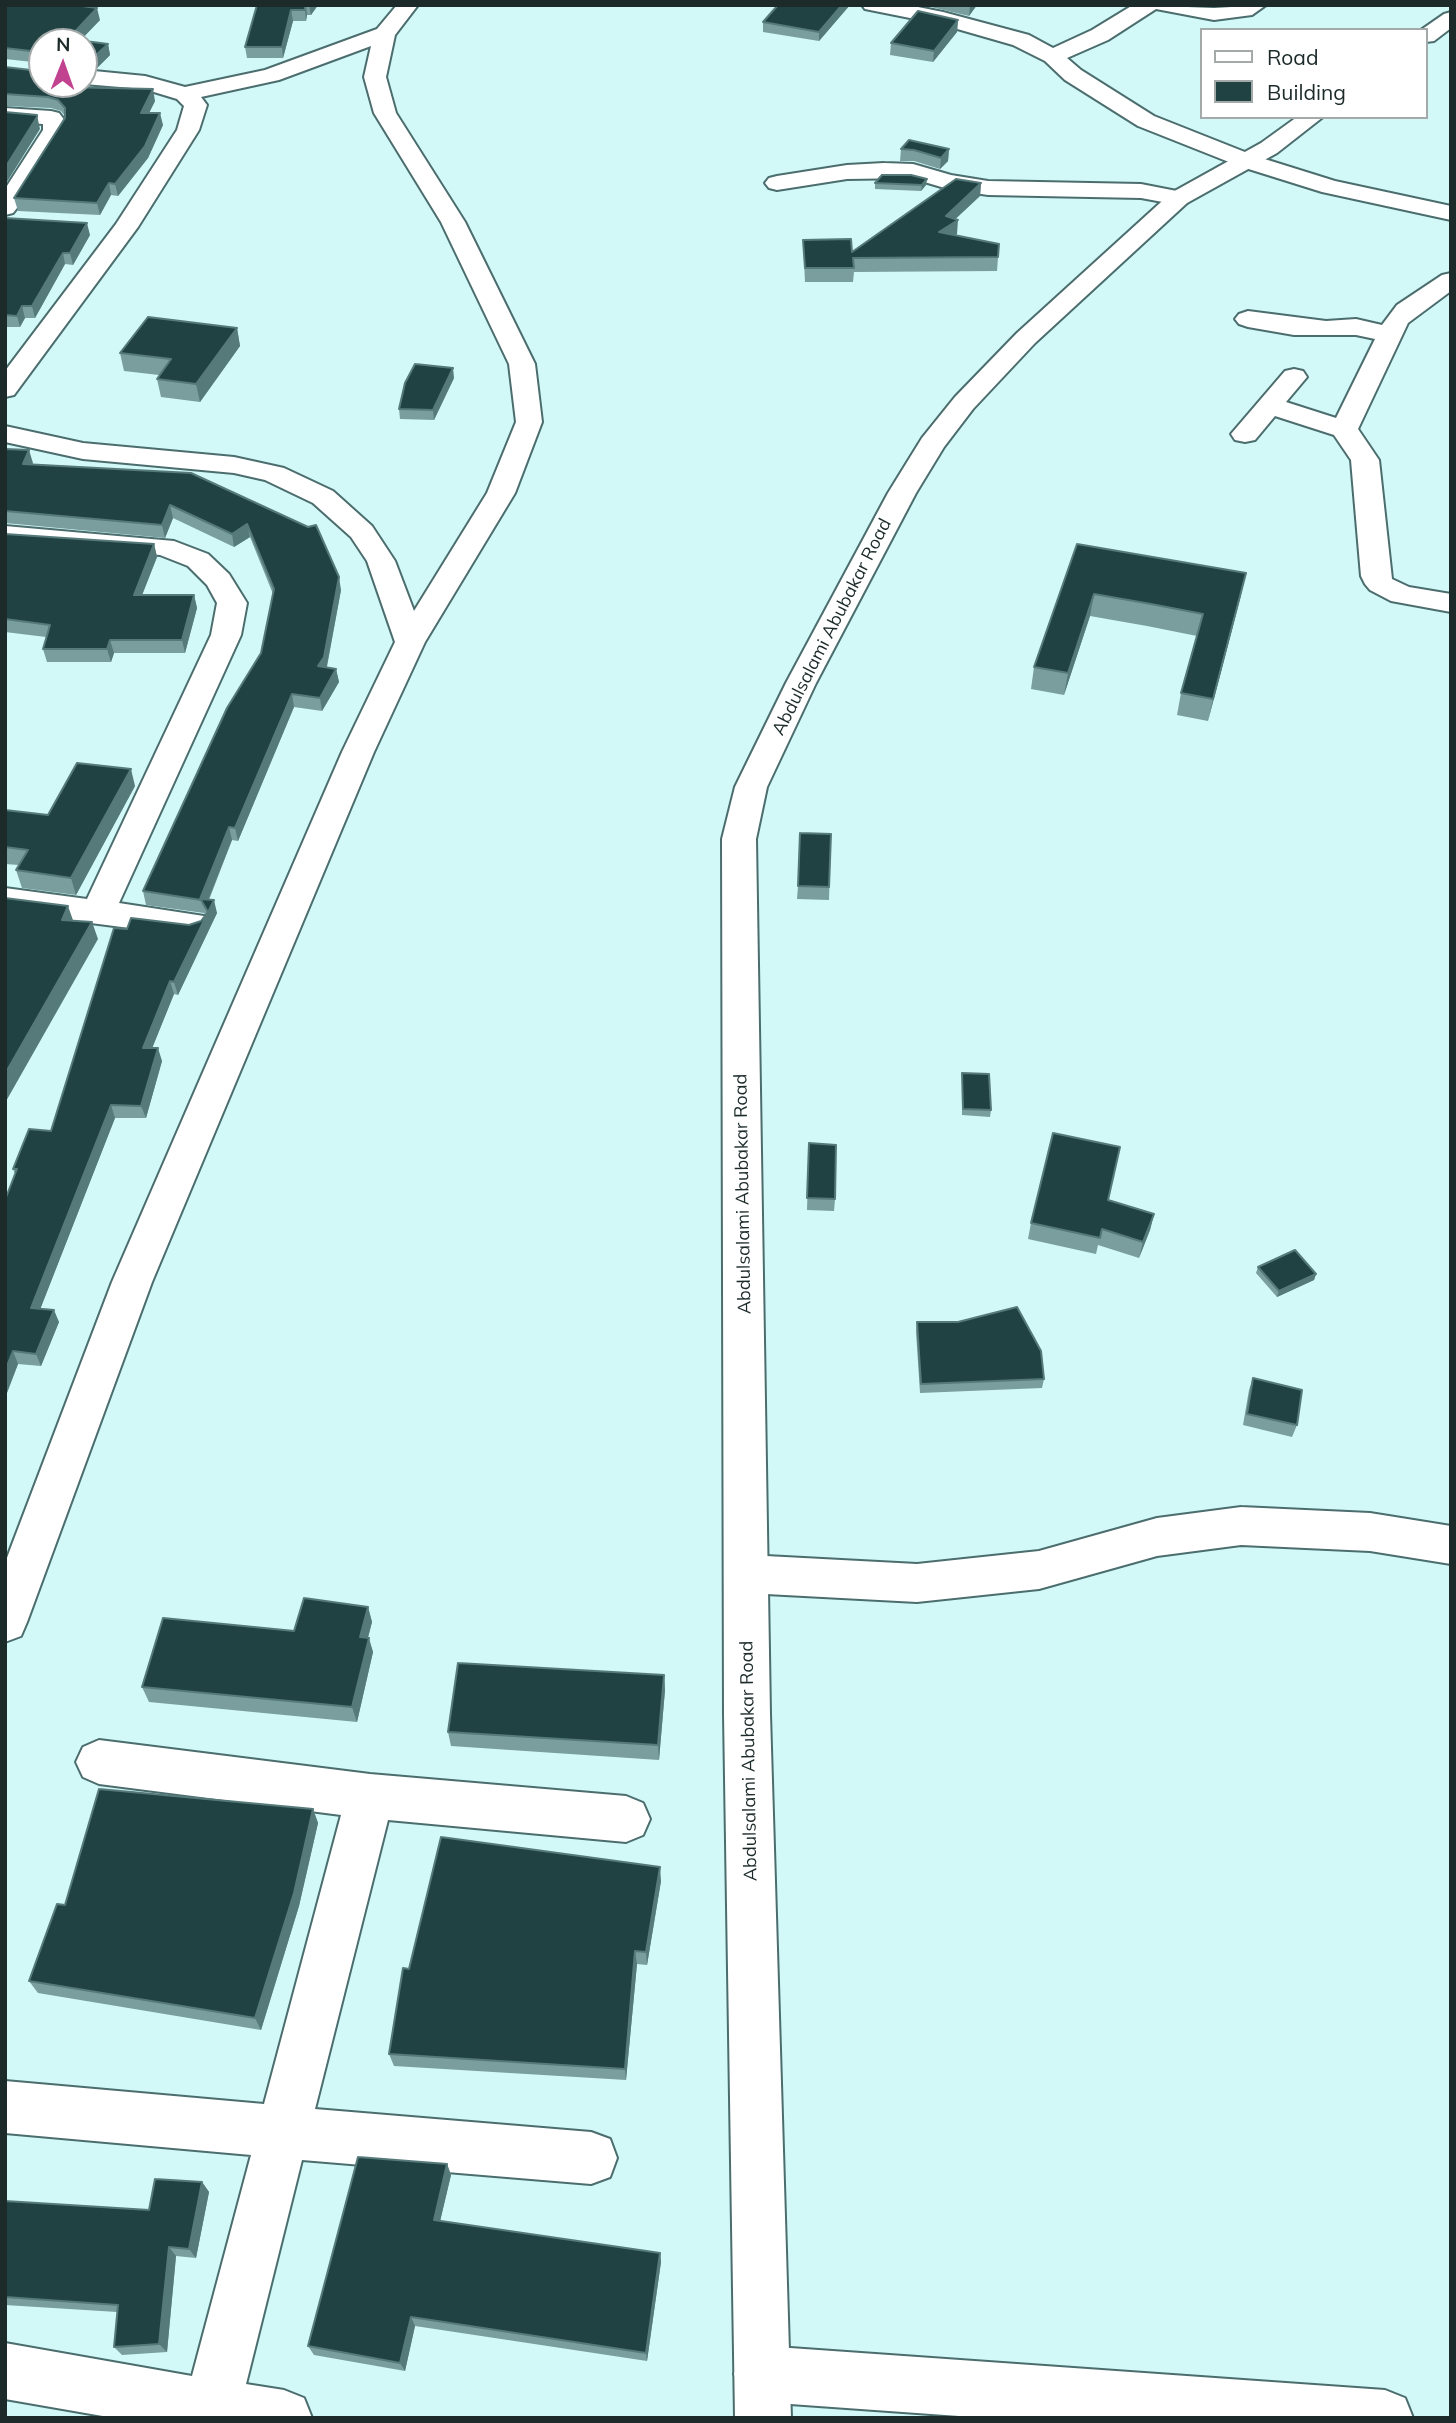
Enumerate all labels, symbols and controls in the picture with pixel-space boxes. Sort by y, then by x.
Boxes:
north arrow [28,28,98,98]
legend [1200,28,1428,119]
text: N [56,32,71,56]
text: Road [1267,44,1318,70]
text: Building [1267,79,1346,105]
street label: Abdulsalami Abubakar Road [768,515,896,739]
street label: Abdulsalami Abubakar Road [730,1074,756,1314]
street label: Abdulsalami Abubakar Road [736,1641,762,1881]

